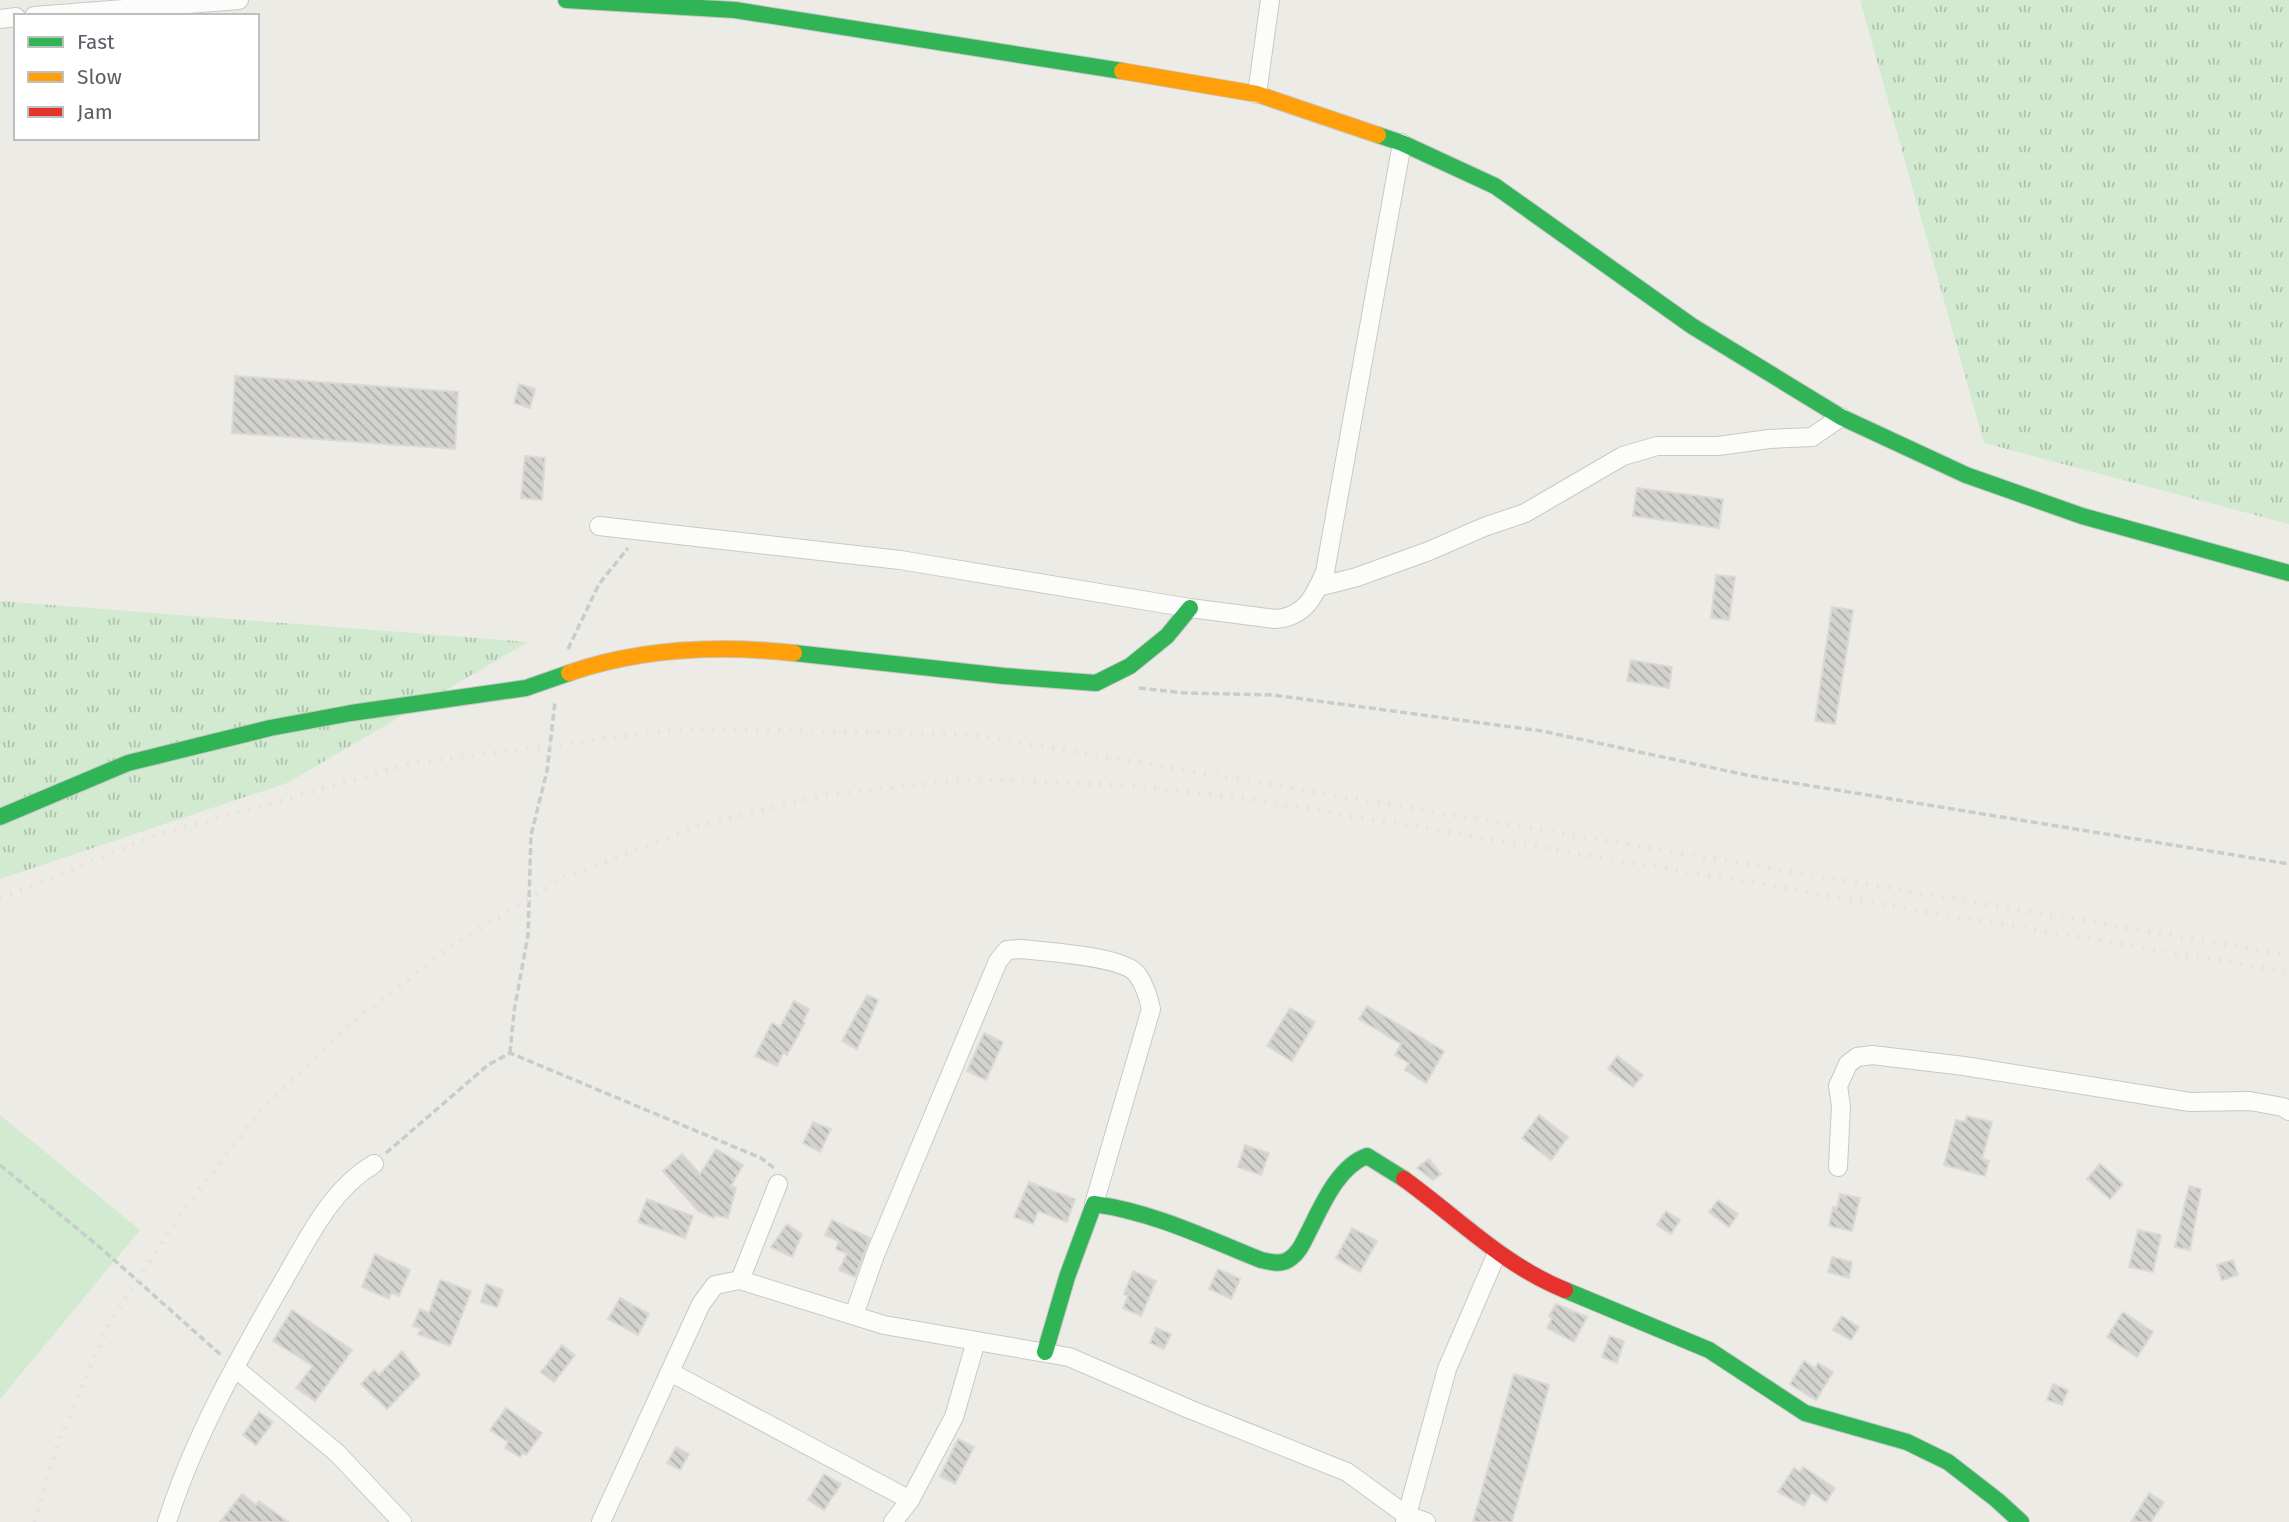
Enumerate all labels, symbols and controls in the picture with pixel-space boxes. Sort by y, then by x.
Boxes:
legend [14,14,259,140]
text: Fast [77,29,115,55]
text: Slow [77,64,122,90]
text: Jam [77,99,113,125]

